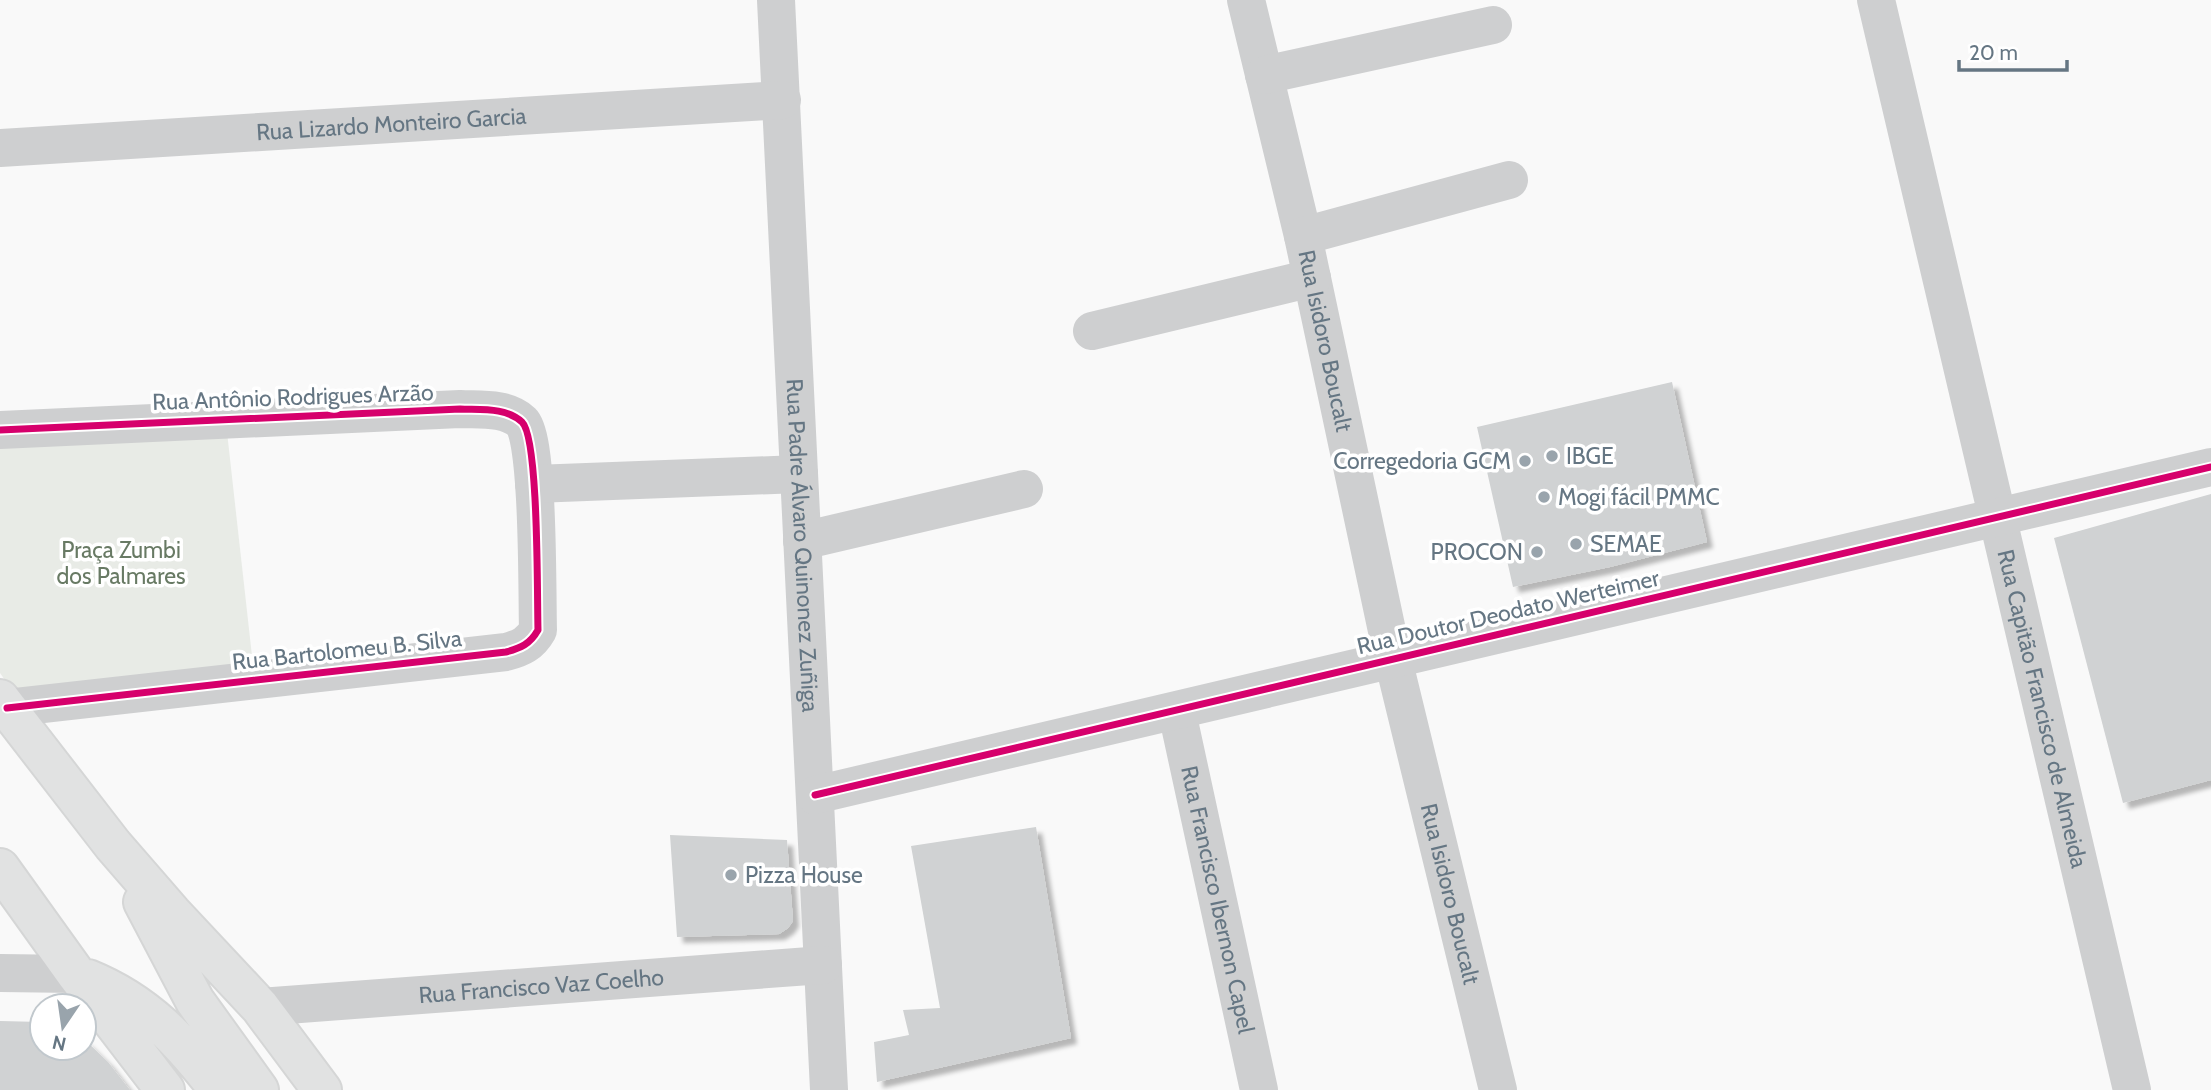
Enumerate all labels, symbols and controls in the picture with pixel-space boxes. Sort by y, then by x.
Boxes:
scale bar [1959,28,2068,72]
text: 20 m [1969,40,2018,65]
street label: Rua Lizardo Monteiro Garcia [255,102,527,146]
street label: Rua Isidoro Boucalt [1292,247,1358,435]
street label: Rua Antônio Rodrigues Arzão [152,378,434,416]
street label: Rua Padre Álvaro Quinonez Zuñiga [780,378,825,713]
place label: IBGE [1566,442,1614,470]
place label: Corregedoria GCM [1333,447,1511,475]
marker: IBGE [1544,448,1560,464]
marker: Corregedoria GCM [1517,453,1533,469]
place label: Mogi fácil PMMC [1558,483,1720,511]
marker: Mogi fácil PMMC [1536,489,1552,505]
place label: SEMAE [1590,530,1662,558]
park label: Praça Zumbi dos Palmares [57,536,185,590]
marker: SEMAE [1568,536,1584,552]
place label: PROCON [1431,538,1523,566]
marker: PROCON [1529,544,1545,560]
street label: Rua Capitão Francisco de Almeida [1992,547,2093,871]
street label: Rua Doutor Deodato Werteimer [1354,563,1663,660]
street label: Rua Bartolomeu B. Silva [231,624,463,676]
street label: Rua Francisco Ibernon Capel [1175,763,1260,1037]
street label: Rua Isidoro Boucalt [1415,801,1486,987]
place label: Pizza House [745,861,863,889]
marker: Pizza House [723,867,739,883]
street label: Rua Francisco Vaz Coelho [418,963,665,1009]
north arrow [28,992,98,1062]
text: N [50,1030,68,1056]

